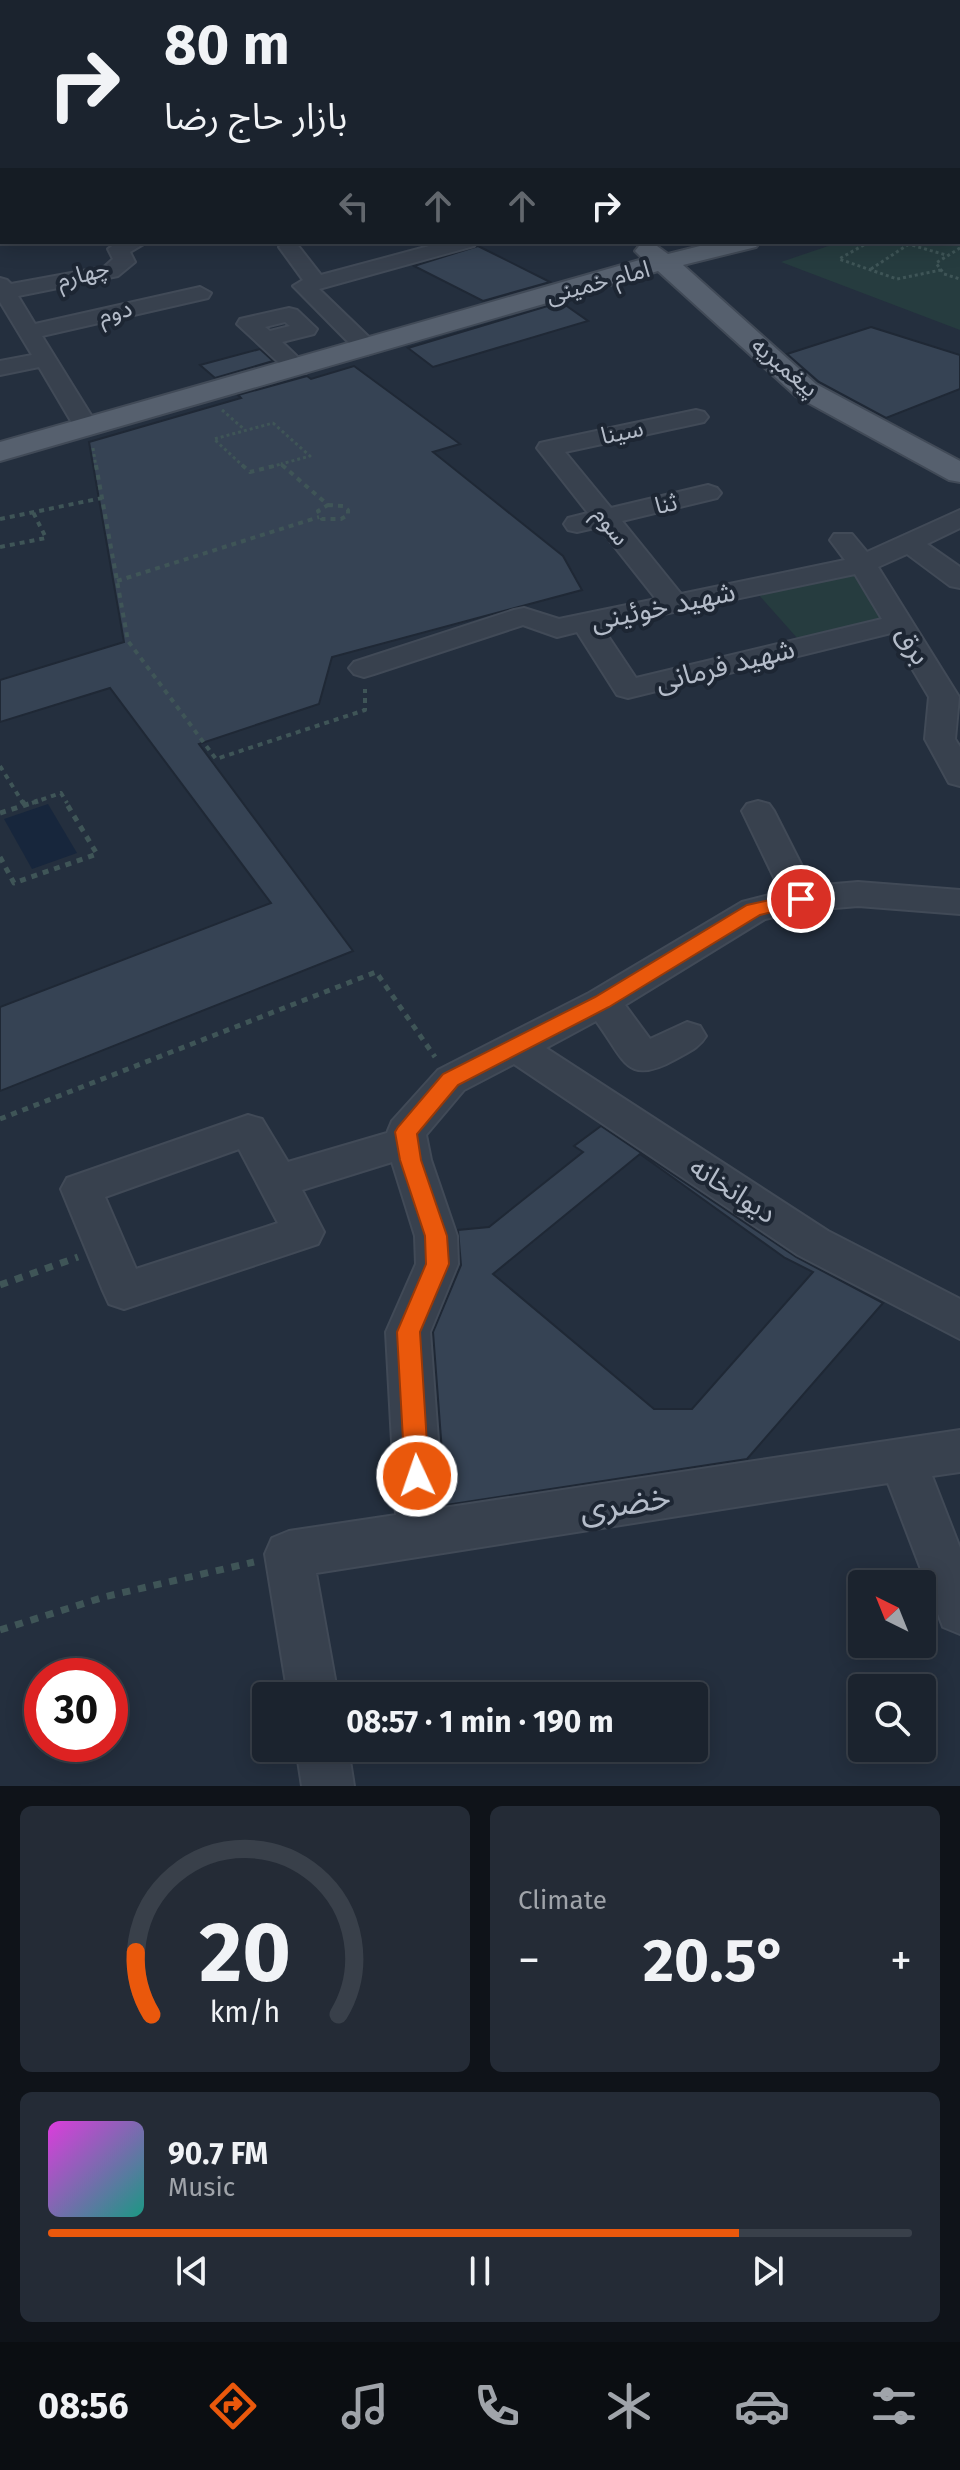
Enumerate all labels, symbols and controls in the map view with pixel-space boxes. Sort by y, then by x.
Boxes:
text: 80 m [164,12,290,79]
icon: right [32,32,136,136]
text: بازار حاج رضا [164,95,347,139]
icon: left [332,184,376,228]
icon: ahead [416,184,460,228]
icon: ahead [500,184,544,228]
icon: right [584,184,628,228]
street label: چهارم [54,254,113,298]
street label: امام خمینی [543,255,654,313]
street label: دوم [95,294,136,334]
street label: پیغمبریه [745,331,824,404]
street label: سینا [598,414,646,450]
street label: ثنا [652,488,680,520]
street label: سوم [584,501,635,554]
street label: شهید خوئینی [588,575,738,637]
street label: برق [889,620,937,670]
street label: شهید فرمانی [652,632,798,698]
pin [767,865,835,933]
icon: arrive [779,877,823,921]
street label: دیوانخانه [684,1150,782,1230]
position arrow [375,1434,459,1518]
street label: خضری [577,1476,673,1530]
north arrow [848,1570,936,1658]
map controls [848,1570,936,1762]
speed limit sign: 30 [24,1658,128,1762]
button: search [848,1674,936,1762]
text: 08:57 · 1 min · 190 m [346,1704,614,1740]
text: Climate [518,1885,607,1916]
text: 20 [199,1903,291,2003]
text: 20.5° [643,1925,787,1997]
text: − [518,1934,540,1987]
text: + [890,1934,912,1987]
text: km/h [210,1995,280,2030]
text: 90.7 FM [168,2136,268,2172]
text: Music [168,2172,235,2203]
icon: previous [170,2249,214,2293]
icon: pause [458,2249,502,2293]
icon: next [746,2249,790,2293]
icon: directions [205,2378,261,2434]
icon: music [337,2378,393,2434]
icon: phone [469,2378,525,2434]
icon: climate [601,2378,657,2434]
icon: car [734,2378,790,2434]
icon: filters [866,2378,922,2434]
text: 08:56 [38,2384,129,2428]

